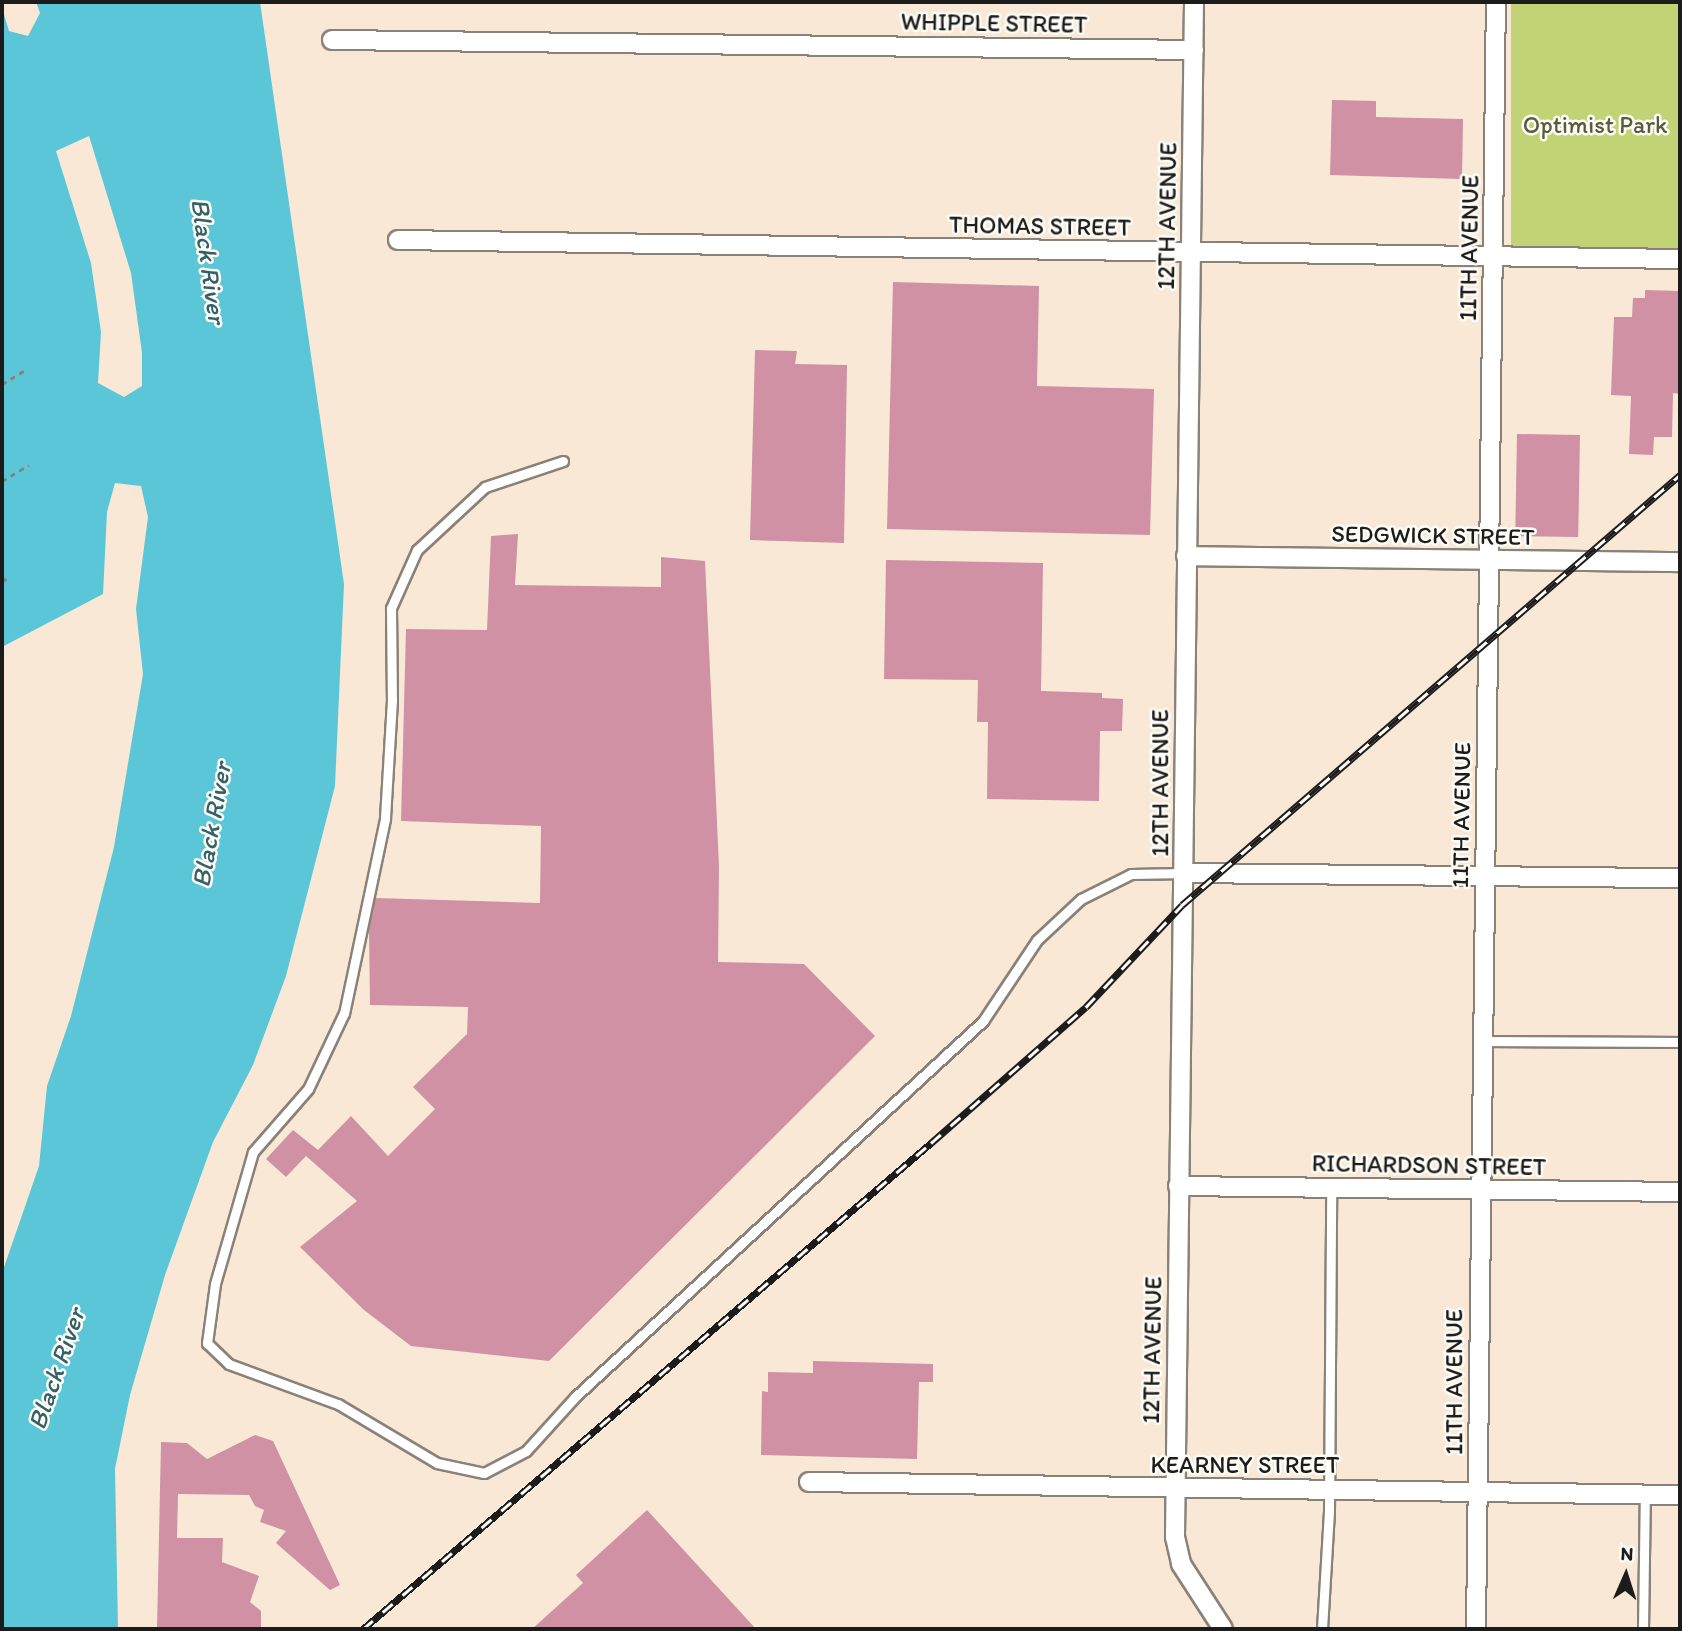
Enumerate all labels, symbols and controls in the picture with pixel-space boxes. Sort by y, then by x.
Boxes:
street label: WHIPPLE STREET [900,7,1088,39]
park label: Optimist Park [1523,111,1667,139]
street label: 12TH AVENUE [1151,142,1183,290]
street label: 11TH AVENUE [1453,175,1485,321]
water label: Black River [184,197,232,325]
street label: THOMAS STREET [949,210,1131,242]
street label: SEDGWICK STREET [1331,519,1535,551]
street label: 12TH AVENUE [1146,710,1174,856]
street label: 11TH AVENUE [1445,742,1477,888]
water label: Black River [186,761,238,889]
street label: RICHARDSON STREET [1311,1149,1547,1181]
street label: 12TH AVENUE [1136,1276,1168,1424]
water label: Black River [22,1305,92,1433]
street label: 11TH AVENUE [1440,1309,1468,1455]
street label: KEARNEY STREET [1150,1451,1340,1479]
north arrow [1591,1540,1661,1610]
text: N [1620,1542,1634,1565]

